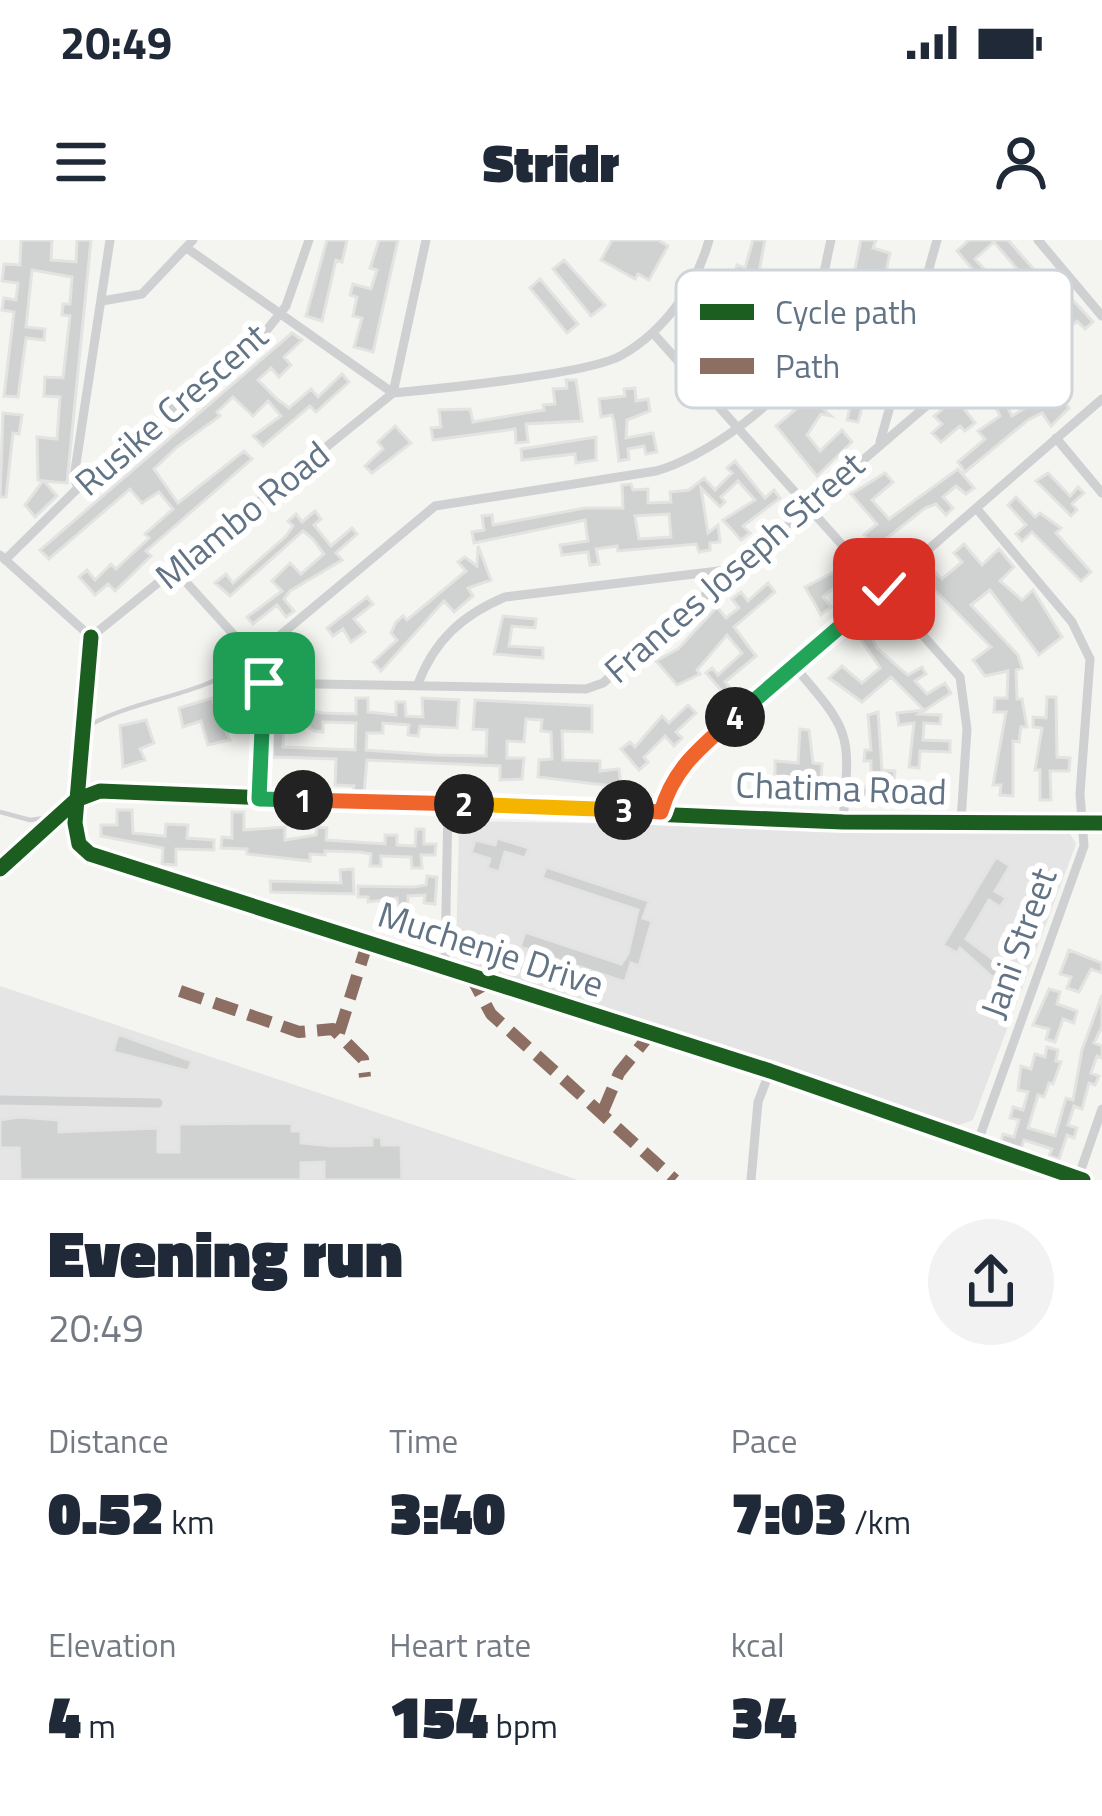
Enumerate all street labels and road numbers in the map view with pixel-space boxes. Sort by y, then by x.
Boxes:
street label: Rusike Crescent [62,309,280,508]
street label: Mlambo Road [143,427,341,602]
street label: Frances Joseph Street [591,438,876,695]
street label: Chatima Road [734,756,948,819]
street label: Jani Street [965,860,1070,1026]
street label: Muchenje Drive [371,886,611,1011]

